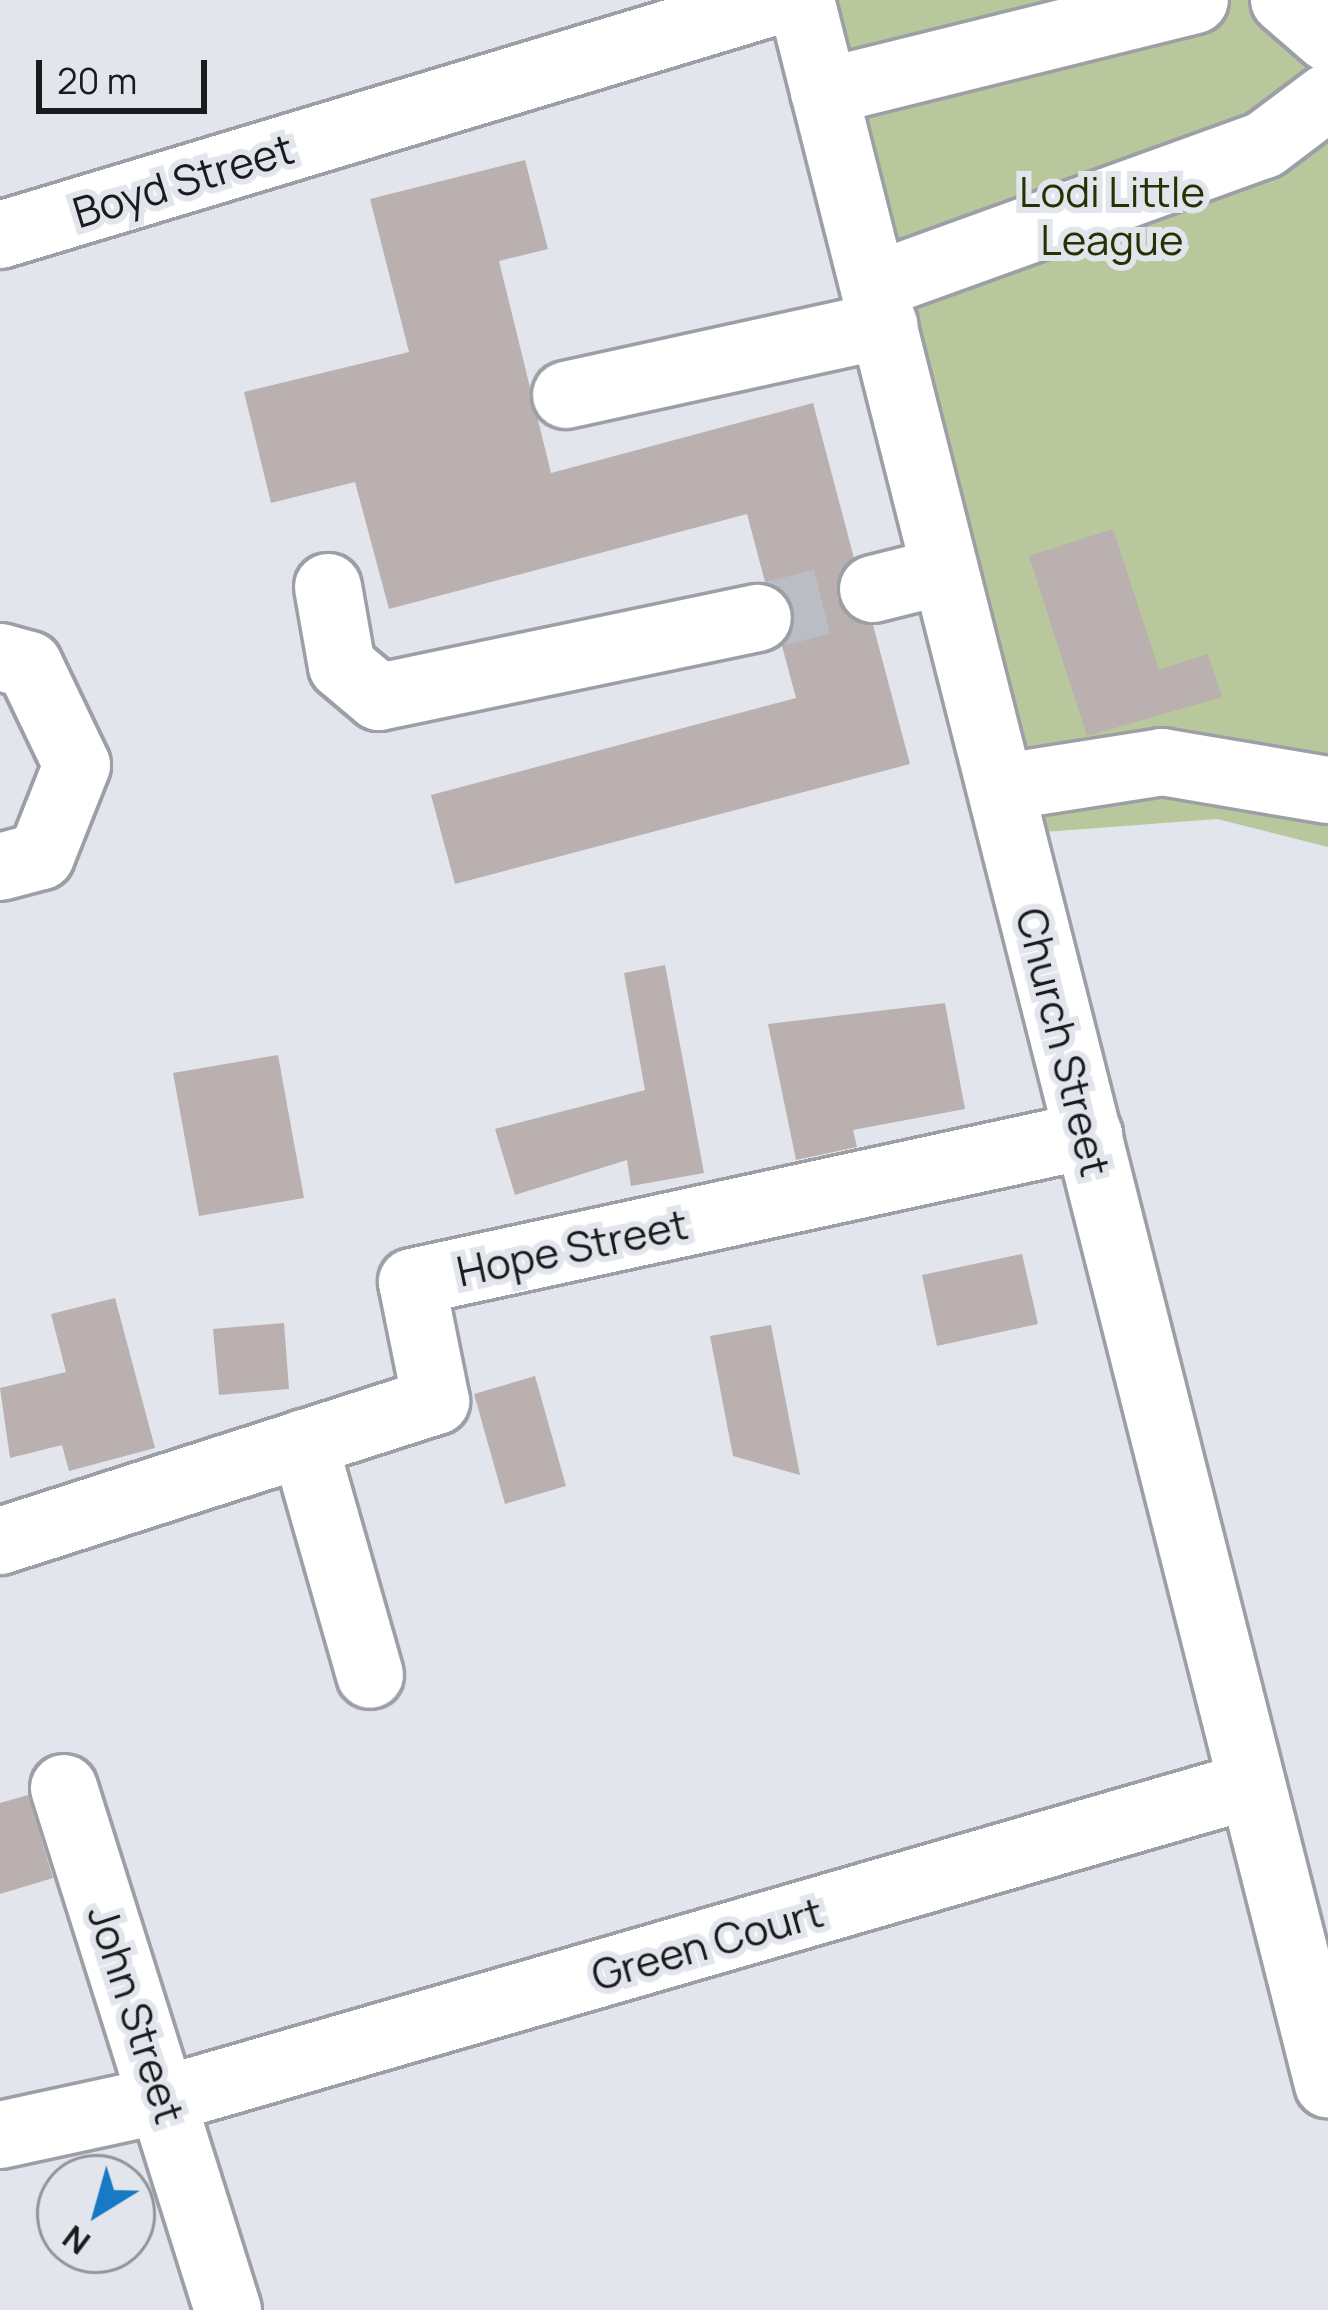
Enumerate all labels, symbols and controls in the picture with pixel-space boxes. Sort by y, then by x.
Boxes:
scale bar [42,36,213,110]
text: 20 m [57,56,137,105]
street label: Boyd Street [67,123,299,237]
park label: Lodi Little League [1019,166,1205,264]
street label: Church Street [1006,903,1122,1181]
street label: Hope Street [452,1198,692,1296]
street label: Green Court [586,1886,828,2000]
street label: John Street [78,1899,196,2129]
north arrow [36,2154,156,2274]
text: N [53,2216,99,2266]

